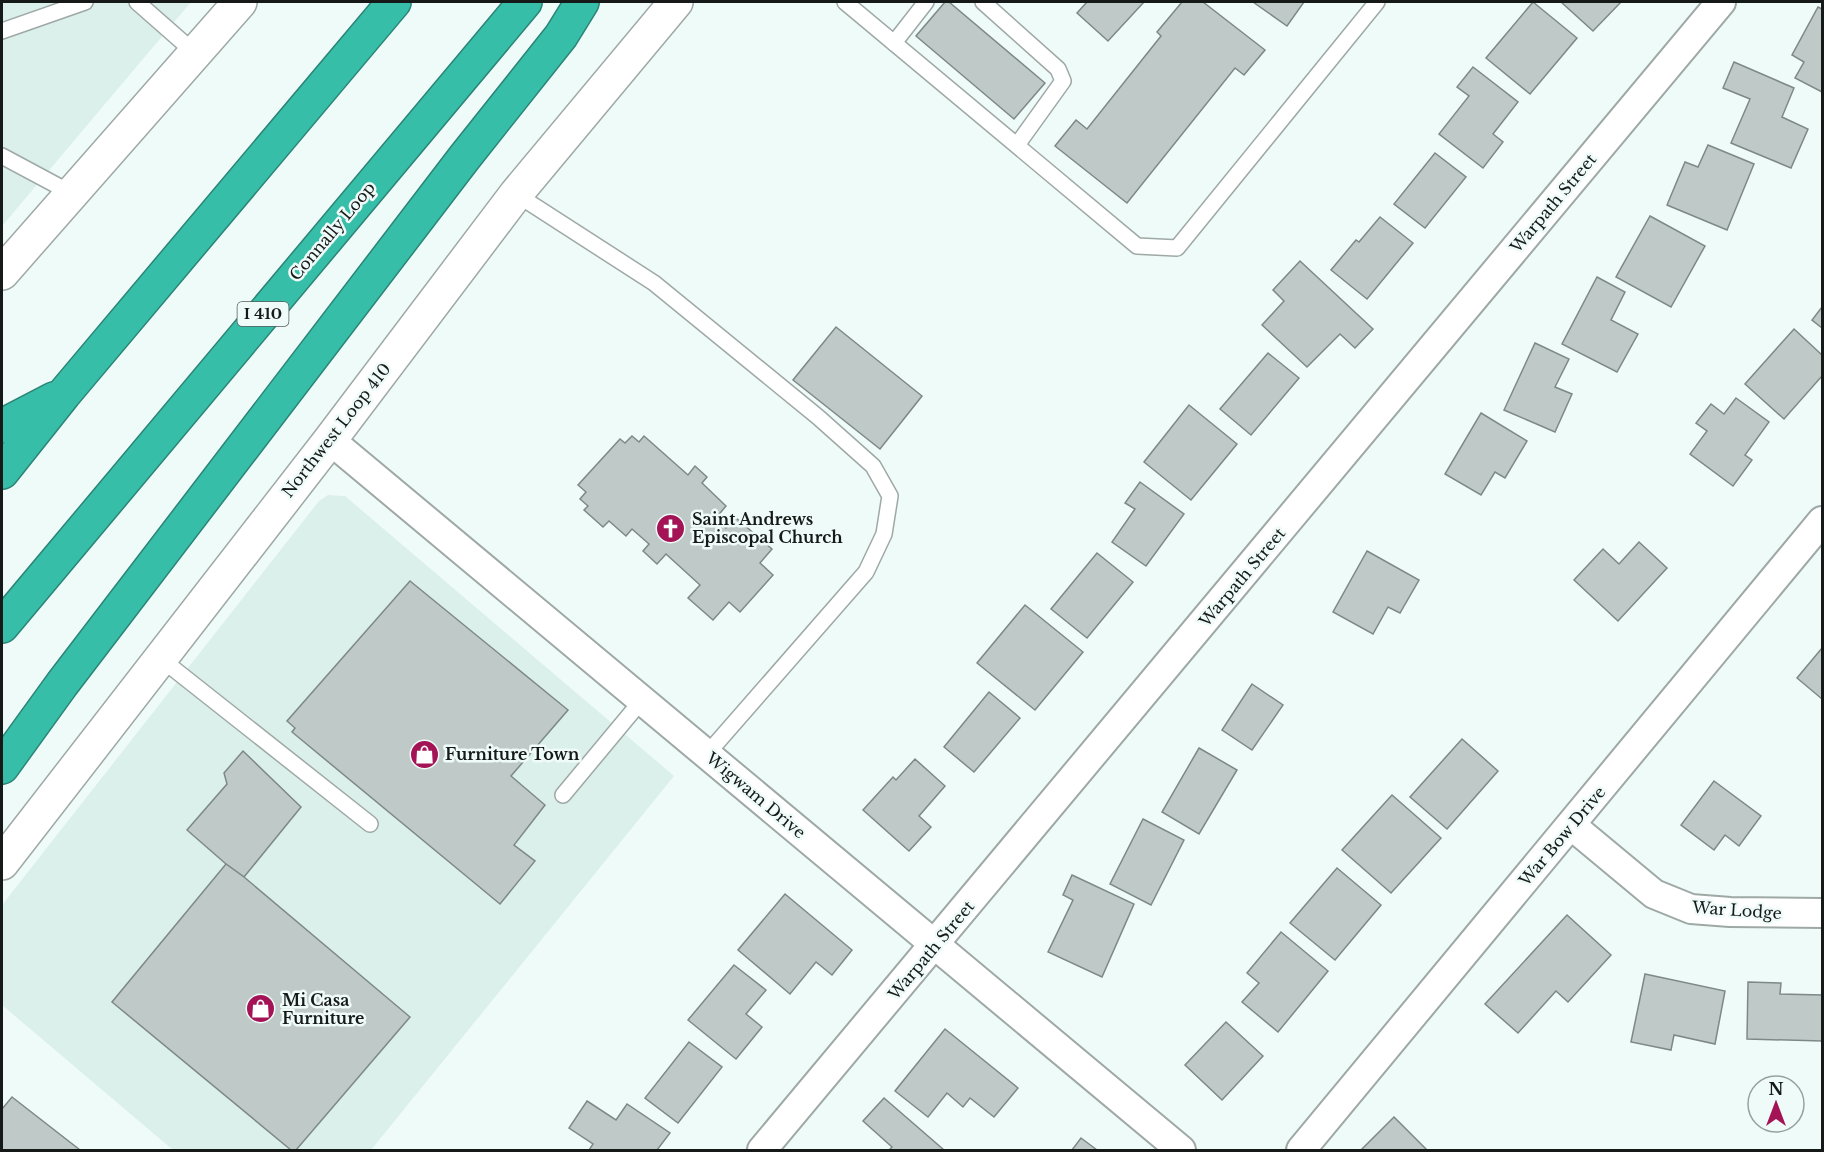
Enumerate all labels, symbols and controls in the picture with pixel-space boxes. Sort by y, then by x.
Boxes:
street label: Warpath Street [1505,149,1600,257]
street label: Connally Loop [285,178,379,284]
road number: I 410 [238,302,288,326]
street label: Northwest Loop 410 [277,359,395,501]
place label: Saint Andrews Episcopal Church [692,509,843,547]
church icon: Saint Andrews Episcopal Church [655,512,687,544]
street label: Warpath Street [1194,523,1289,631]
shop icon: Furniture Town [408,738,440,770]
place label: Furniture Town [445,744,580,764]
street label: Wigwam Drive [701,747,810,842]
street label: War Bow Drive [1514,782,1610,891]
street label: Warpath Street [883,896,978,1004]
street label: War Lodge [1691,897,1782,923]
place label: Mi Casa Furniture [282,990,364,1028]
shop icon: Mi Casa Furniture [245,993,277,1025]
north arrow [1746,1074,1806,1134]
text: N [1768,1079,1784,1099]

